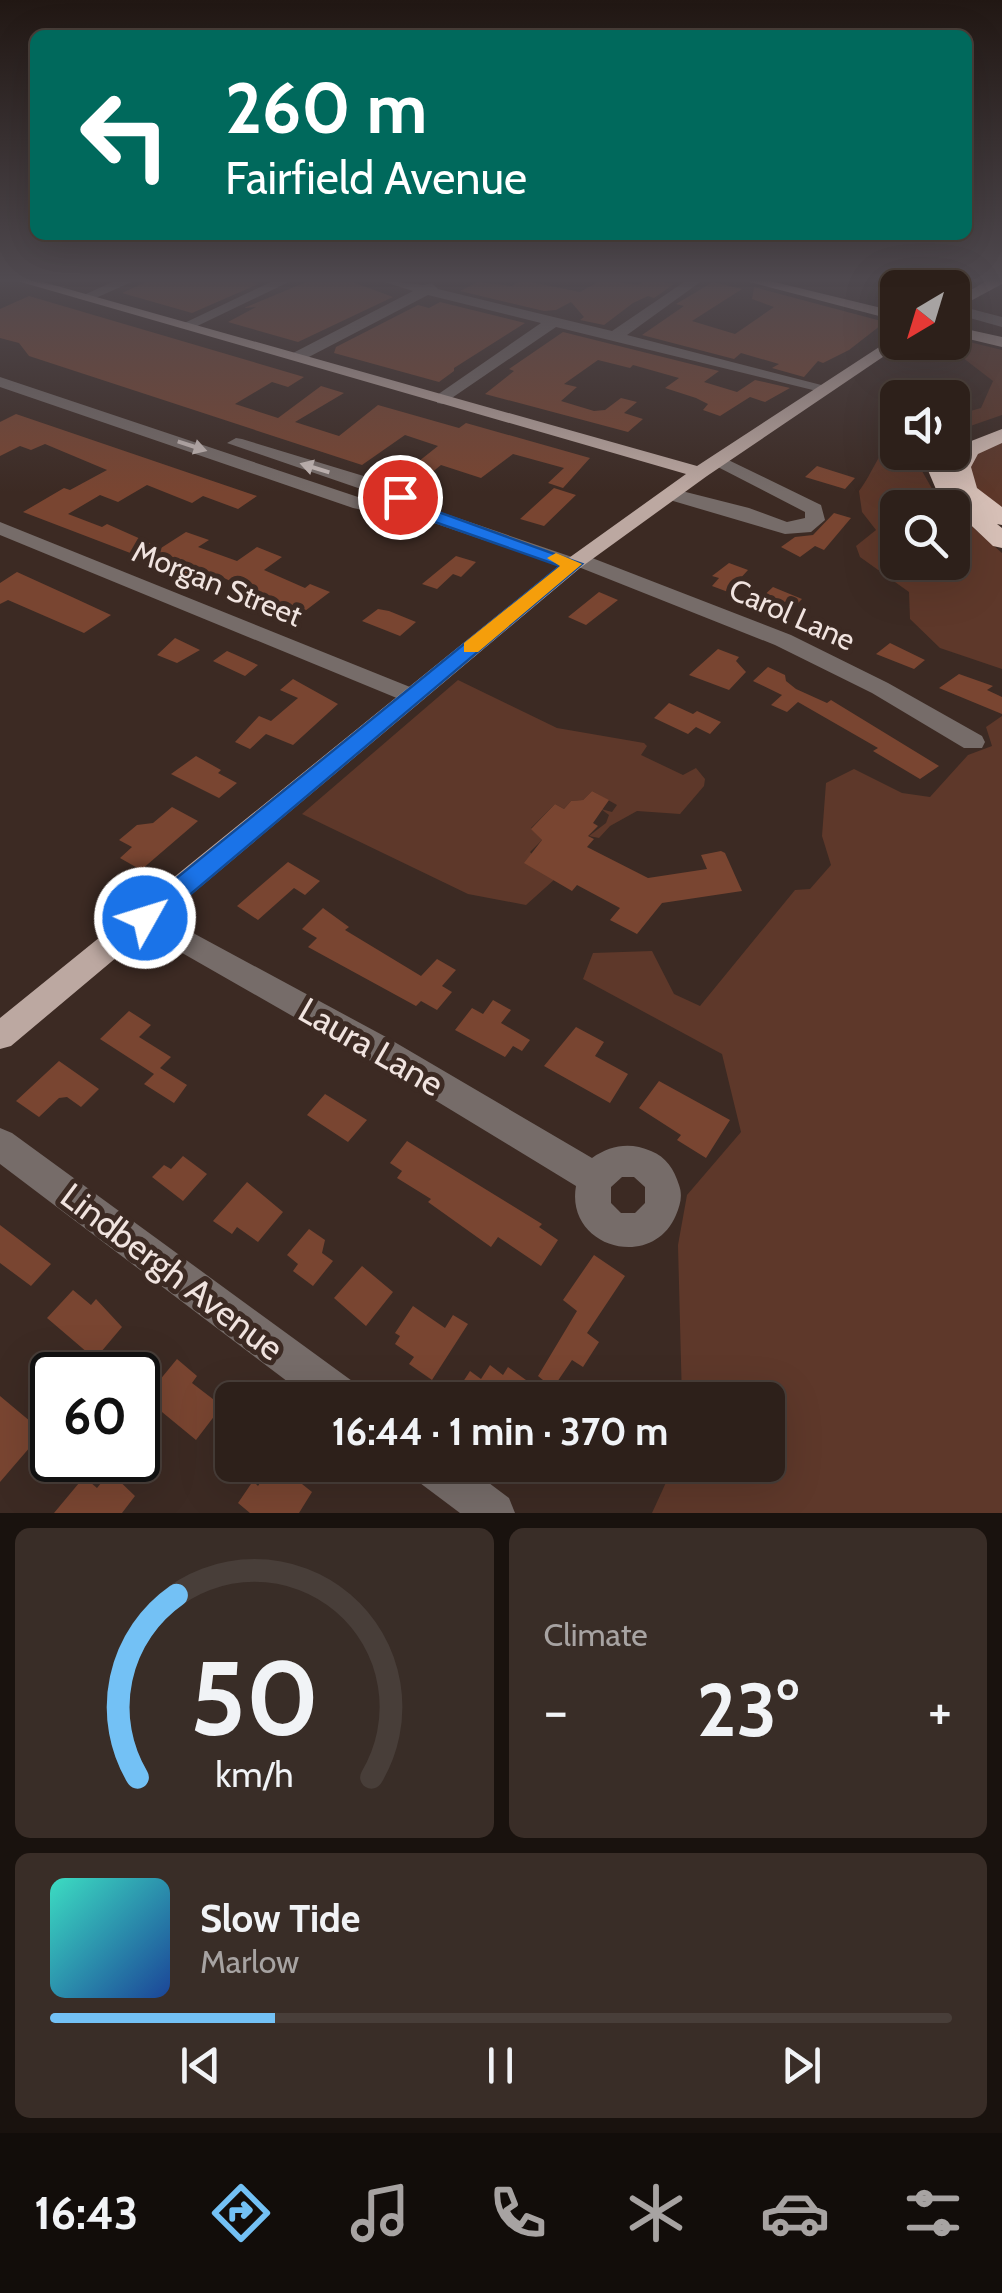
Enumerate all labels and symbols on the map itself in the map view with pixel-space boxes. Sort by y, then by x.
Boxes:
north arrow [880,270,970,360]
one-way arrow [178,440,208,455]
pin [358,455,443,540]
one-way arrow [299,460,330,475]
street label: Morgan Street [127,533,307,634]
street label: Carol Lane [724,570,861,659]
position arrow [93,866,197,970]
street label: Laura Lane [291,988,451,1105]
street label: Lindbergh Avenue [53,1174,292,1369]
speed limit sign: 60 [30,1352,160,1482]

